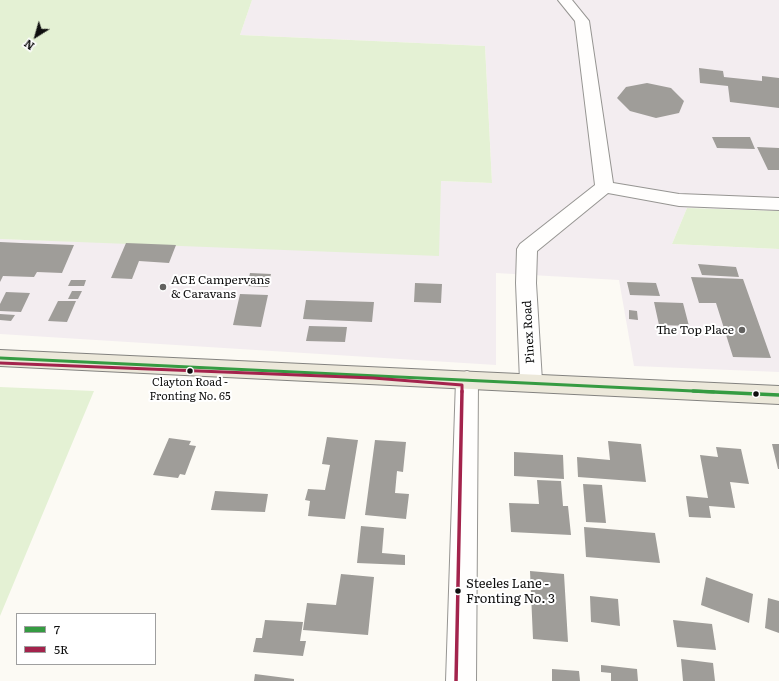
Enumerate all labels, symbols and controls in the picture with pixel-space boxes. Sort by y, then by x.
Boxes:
north arrow [16,16,56,56]
text: N [20,36,37,55]
place label: ACE Campervans & Caravans [171,273,270,301]
marker: ACE Campervans & Caravans [158,282,168,292]
street label: Pinex Road [520,300,538,364]
place label: The Top Place [656,323,734,337]
marker: The Top Place [737,325,747,335]
marker: Clayton Road - Fronting No. 65 [185,366,195,376]
place label: Clayton Road - Fronting No. 65 [150,376,230,402]
unlabelled marker [751,389,761,399]
place label: Steeles Lane - Fronting No. 3 [466,576,555,607]
marker: Steeles Lane - Fronting No. 3 [453,586,463,596]
legend [16,613,156,665]
text: 7 [54,620,60,638]
text: 5R [54,640,69,658]

